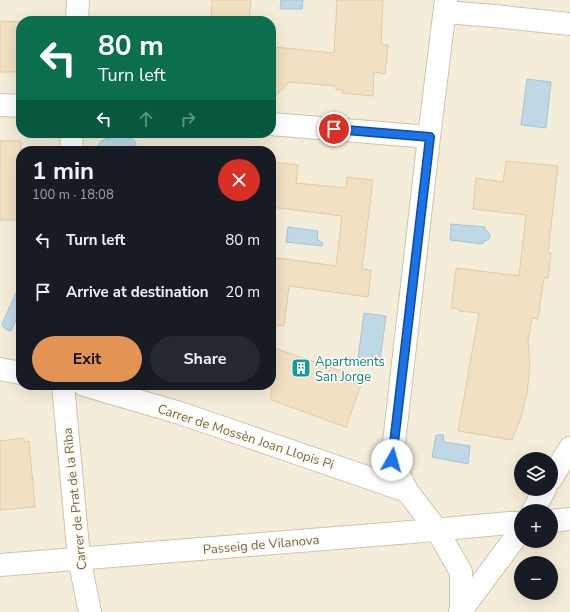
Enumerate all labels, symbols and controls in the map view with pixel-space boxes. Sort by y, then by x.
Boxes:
text: 80 m [98,27,164,65]
icon: left [32,32,84,84]
text: Turn left [98,63,166,87]
icon: left [93,108,115,130]
icon: ahead [135,108,157,130]
icon: right [177,108,199,130]
pin [317,112,351,146]
icon: arrive [323,118,345,140]
text: 1 min [32,155,94,187]
button: close [218,159,260,201]
text: 100 m · 18:08 [32,186,114,204]
icon: left [32,229,54,251]
text: Turn left [66,230,125,250]
text: 80 m [225,230,260,250]
icon: arrive [32,281,54,303]
text: Arrive at destination [66,282,209,302]
text: 20 m [225,282,260,302]
button: Exit [32,336,142,382]
button: Share [150,336,260,382]
place label: Apartments San Jorge [315,353,385,386]
building icon: Apartments San Jorge [290,357,312,379]
street label: Carrer de Mossèn Joan Llopis Pi [155,400,336,474]
street label: Carrer de Prat de la Riba [59,427,91,571]
position arrow [371,439,413,481]
map controls [514,452,558,600]
button: layers [514,452,558,496]
button: + [514,504,558,548]
street label: Passeig de Vilanova [202,531,320,559]
button: − [514,556,558,600]

